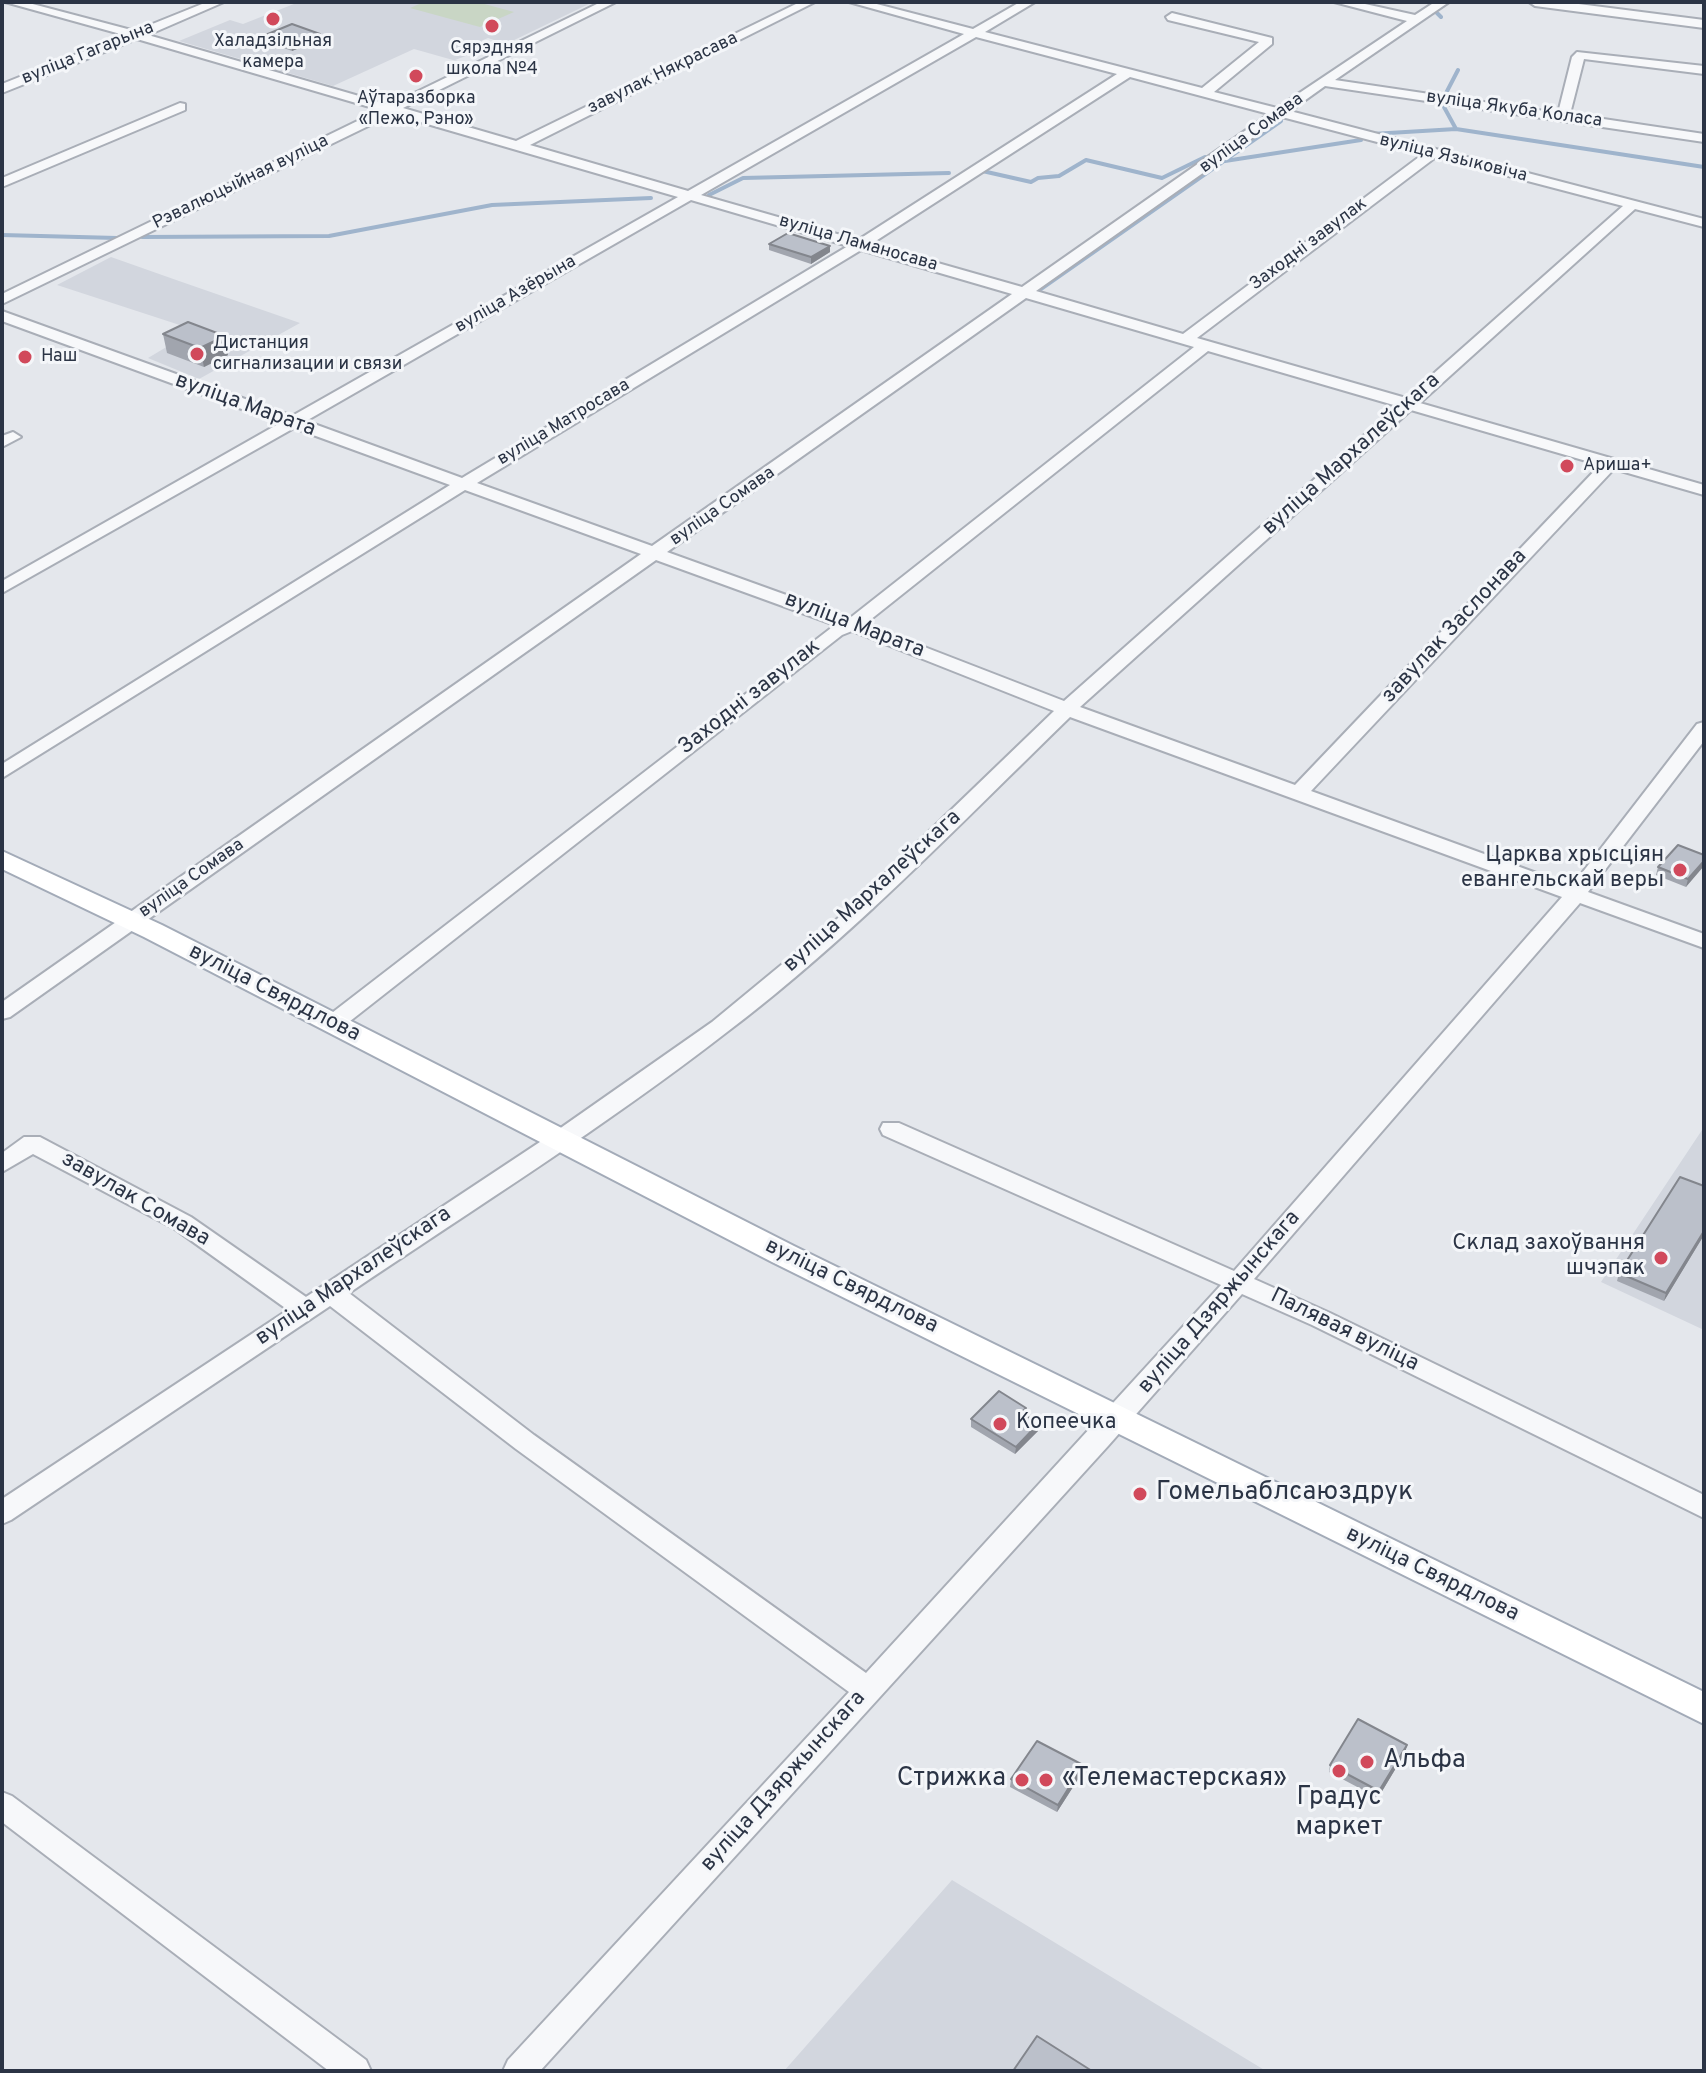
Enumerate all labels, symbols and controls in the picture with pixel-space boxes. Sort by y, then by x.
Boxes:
marker: Халадзільная камера [264,10,282,28]
marker: Сярэдняя школа №4 [483,17,501,35]
street label: вуліца Гагарына [19,18,157,90]
street label: завулак Някрасава [584,28,742,120]
place label: Халадзільная камера [214,31,332,74]
place label: Сярэдняя школа №4 [446,38,538,80]
marker: Аўтаразборка «Пежо, Рэно» [407,67,425,85]
street label: вуліца Якуба Коласа [1425,87,1603,133]
place label: Аўтаразборка «Пежо, Рэно» [357,88,475,130]
street label: вуліца Сомава [1196,89,1308,179]
street label: вуліца Языковіча [1377,130,1529,188]
street label: Рэвалюцыйная вуліца [150,131,332,235]
street label: Заходні завулак [1246,194,1372,296]
street label: вуліца Ламаносава [776,211,940,277]
street label: вуліца Азёрына [452,252,580,338]
place label: Дистанция сигнализации и связи [213,333,402,376]
marker: Дистанция сигнализации и связи [188,345,206,363]
place label: Наш [41,346,77,368]
marker: Наш [16,348,34,366]
street label: вуліца Марата [171,368,319,444]
street label: вуліца Мархалеўскага [1258,368,1446,542]
street label: вуліца Матросава [494,375,634,471]
place label: Ариша+ [1583,455,1652,477]
marker: Ариша+ [1558,457,1576,475]
street label: вуліца Сомава [666,463,780,551]
street label: завулак Заслонава [1377,544,1533,710]
street label: вуліца Марата [780,587,928,665]
street label: Заходні завулак [674,635,826,761]
street label: вуліца Мархалеўскага [779,805,967,979]
street label: вуліца Сомава [135,835,249,923]
place label: Царква хрысціян евангельскай веры [1461,844,1664,896]
marker: Царква хрысціян евангельскай веры [1671,861,1689,879]
street label: вуліца Свярдлова [184,939,364,1049]
street label: завулак Сомава [56,1147,214,1253]
street label: вуліца Мархалеўскага [251,1202,457,1352]
street label: вуліца Дзяржынскага [1133,1206,1307,1400]
place label: Склад захоўвання шчэпак [1452,1232,1645,1284]
street label: вуліца Свярдлова [760,1234,942,1340]
marker: Склад захоўвання шчэпак [1652,1249,1670,1267]
street label: Палявая вуліца [1266,1284,1422,1378]
place label: Копеечка [1016,1411,1116,1437]
marker: Копеечка [991,1415,1009,1433]
place label: Гомельаблсаюздрук [1156,1478,1413,1510]
marker: Гомельаблсаюздрук [1131,1485,1149,1503]
street label: вуліца Свярдлова [1341,1522,1523,1628]
street label: вуліца Дзяржынскага [696,1686,872,1878]
place label: Альфа [1383,1746,1466,1778]
marker: Альфа [1358,1753,1376,1771]
marker: Градус маркет [1330,1762,1348,1780]
place label: Стрижка [897,1764,1006,1796]
place label: «Телемастерская» [1062,1764,1287,1796]
marker: Стрижка [1013,1771,1031,1789]
marker: «Телемастерская» [1037,1771,1055,1789]
place label: Градус маркет [1296,1783,1382,1844]

